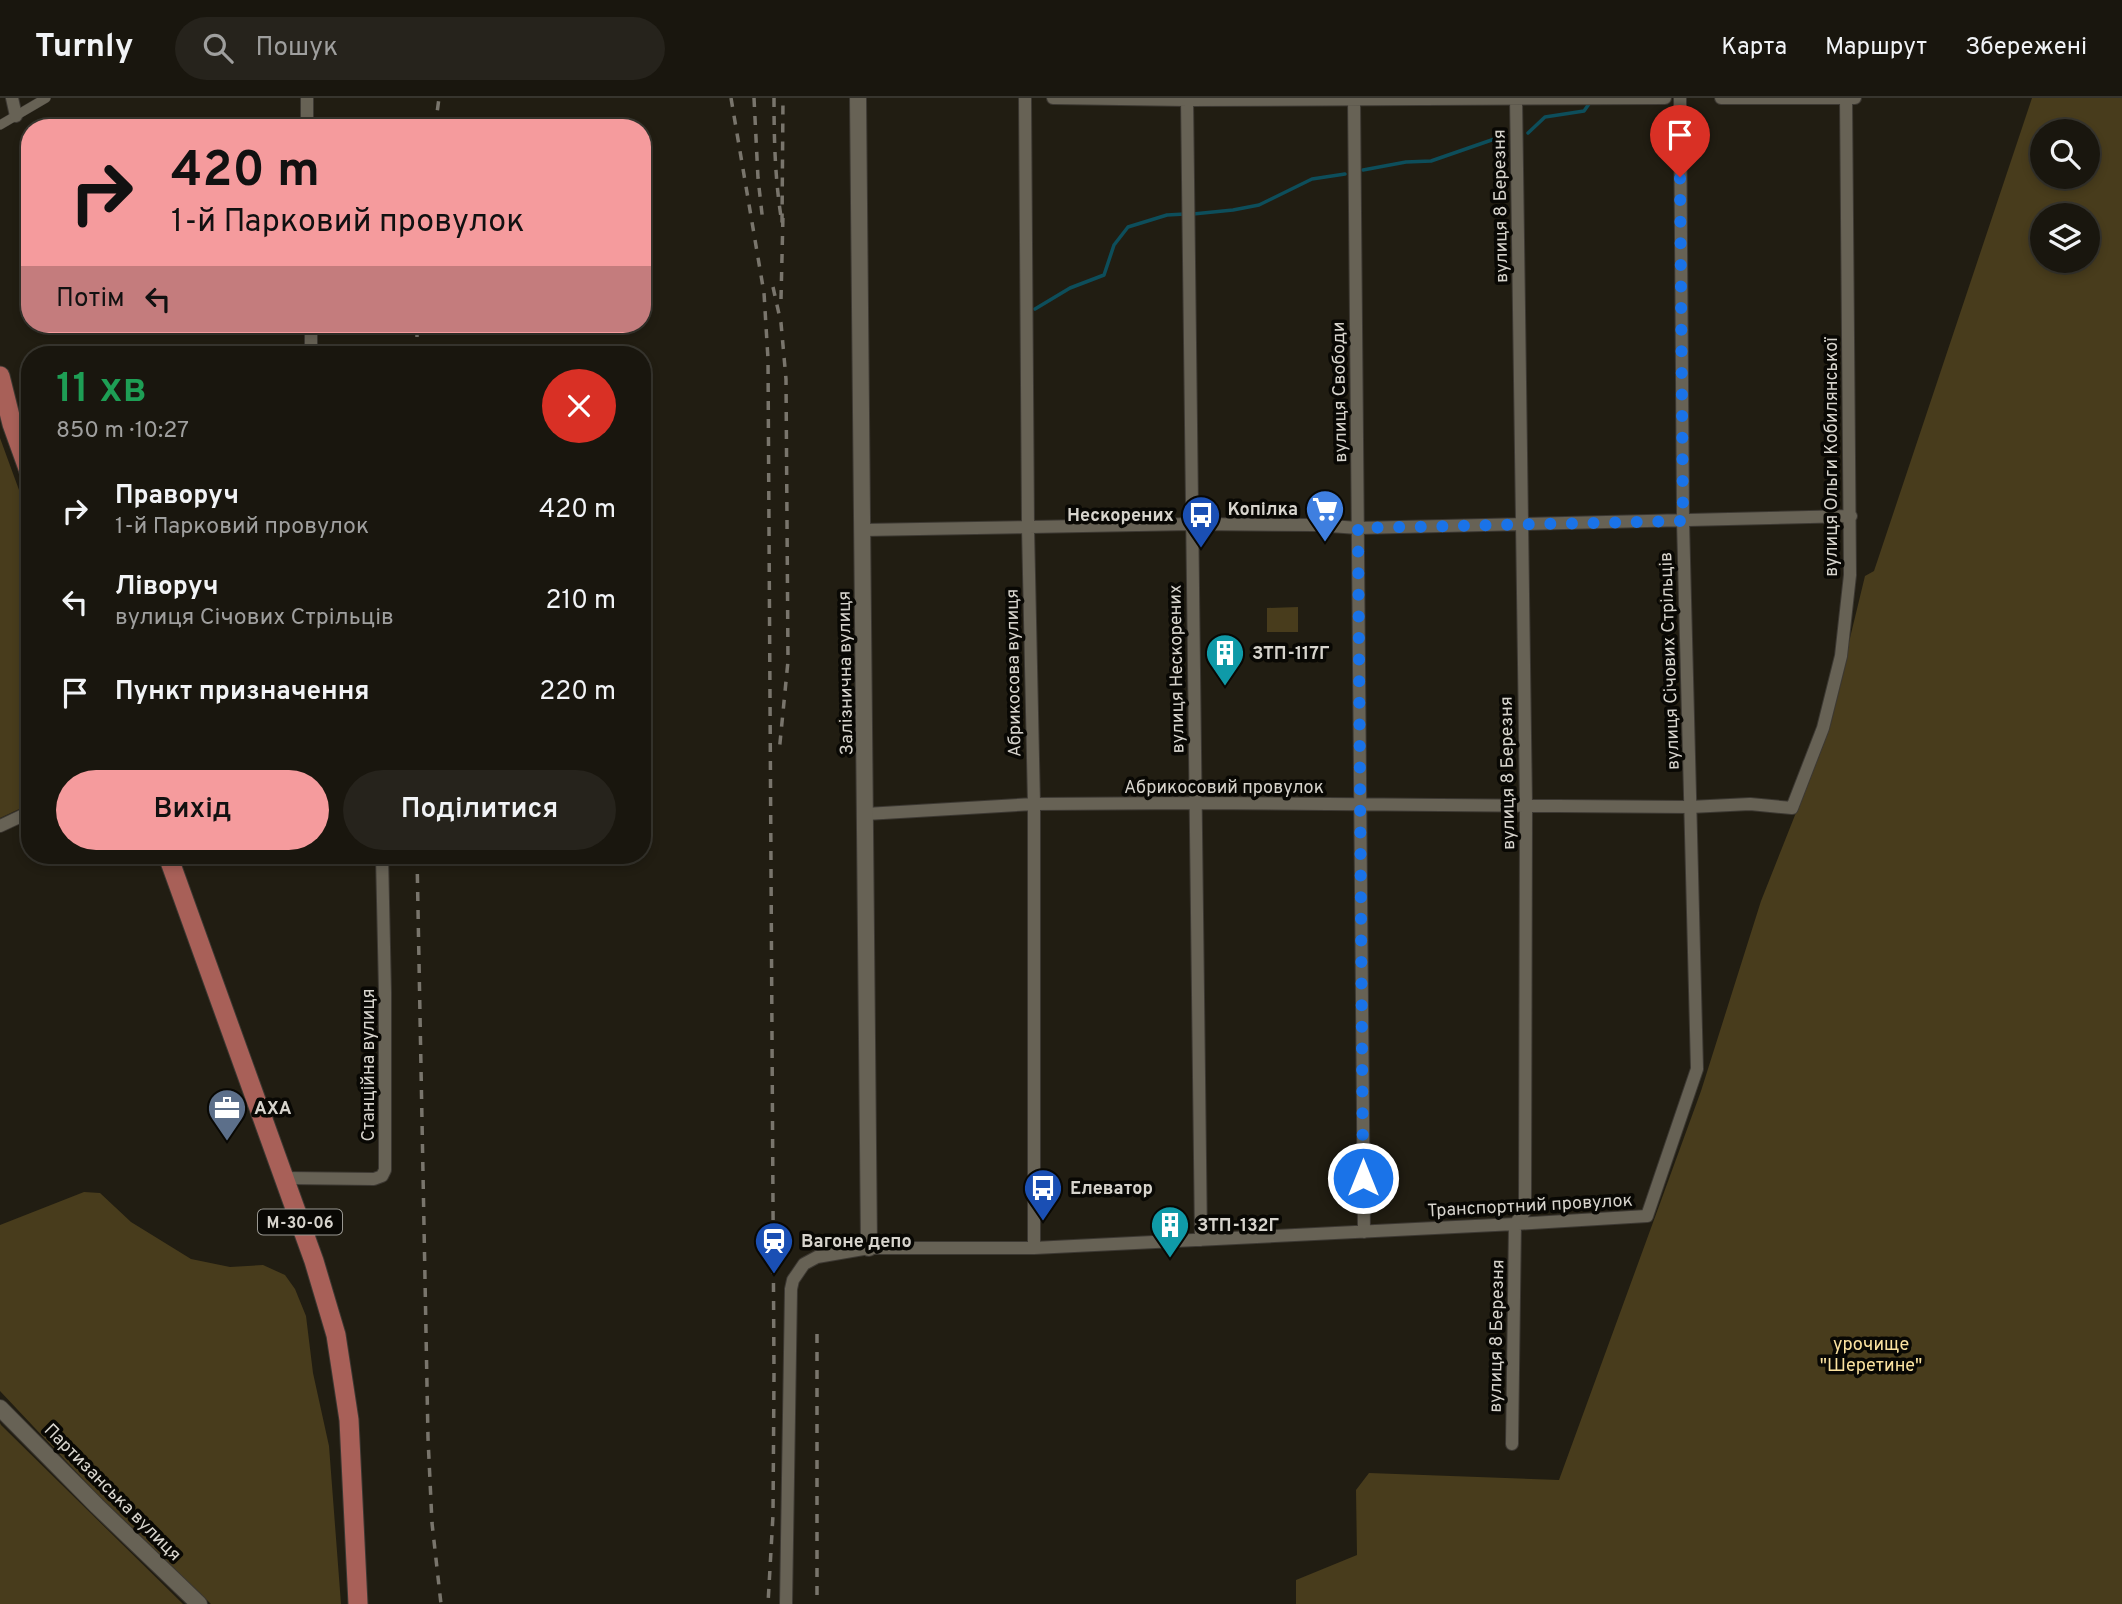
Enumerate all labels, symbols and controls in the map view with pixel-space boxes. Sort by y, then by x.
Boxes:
search box [175,17,665,80]
text: Turnly [35,27,133,69]
icon: search [199,29,237,67]
text: Пошук [255,32,338,65]
text: Карта [1721,33,1787,63]
text: Маршрут [1825,33,1927,63]
text: Збережені [1965,33,2087,63]
pin [1650,105,1710,177]
icon: arrive [1661,116,1699,154]
map controls [2030,119,2100,273]
button: search [2030,119,2100,189]
street label: вулиця 8 Березня [1489,129,1514,283]
text: 420 m [171,142,320,204]
icon: right [56,147,147,238]
text: 1-й Парковий провулок [171,203,524,243]
button: layers [2030,203,2100,273]
icon: left [139,280,177,318]
text: Потім [56,283,125,316]
street label: вулиця Свободи [1328,321,1353,463]
street label: вулиця Ольги Кобилянської [1821,337,1844,577]
text: 11 хв [56,364,147,417]
button: close [542,369,616,443]
text: 850 m · 10:27 [56,417,189,446]
text: Праворуч [115,480,239,513]
supermarket icon: Копілка [1304,488,1346,543]
icon: right [56,492,94,530]
text: 420 m [539,494,616,527]
bus stop icon: Нескорених [1180,494,1222,549]
place label: Копілка [1227,499,1298,522]
place label: Нескорених [1067,505,1174,528]
text: 1-й Парковий провулок [115,513,369,542]
street label: вулиця Січових Стрільців [1655,551,1686,770]
text: Ліворуч [115,571,218,604]
icon: left [56,583,94,621]
street label: вулиця Нескорених [1165,584,1190,754]
text: 210 m [546,585,616,618]
street label: Абрикосова вулиця [1002,589,1027,757]
street label: Залізнична вулиця [834,591,859,755]
text: вулиця Січових Стрільців [115,604,394,633]
building icon: ЗТП-117Г [1204,632,1246,687]
place label: ЗТП-117Г [1252,643,1330,666]
icon: arrive [56,674,94,712]
text: Пункт призначення [115,676,369,709]
text: 220 m [539,676,616,709]
street label: вулиця 8 Березня [1496,696,1521,850]
button: Вихід [56,770,329,850]
button: Поділитися [343,770,616,850]
street label: Абрикосовий провулок [1124,777,1324,800]
street label: Станційна вулиця [358,989,381,1141]
office icon: AXA [206,1087,248,1142]
place label: AXA [254,1098,292,1121]
position arrow [1326,1141,1400,1215]
bus stop icon: Елеватор [1022,1167,1064,1222]
place label: Елеватор [1070,1178,1153,1201]
street label: Транспортний провулок [1427,1190,1633,1223]
building icon: ЗТП-132Г [1149,1204,1191,1259]
road number: М-30-06 [258,1210,342,1234]
place label: ЗТП-132Г [1197,1215,1280,1238]
station icon: Вагоне депо [753,1220,795,1275]
place label: Вагоне депо [801,1231,912,1254]
street label: вулиця 8 Березня [1485,1259,1510,1413]
park label: урочище "Шеретине" [1820,1334,1922,1378]
street label: Партизанська вулиця [38,1419,186,1567]

